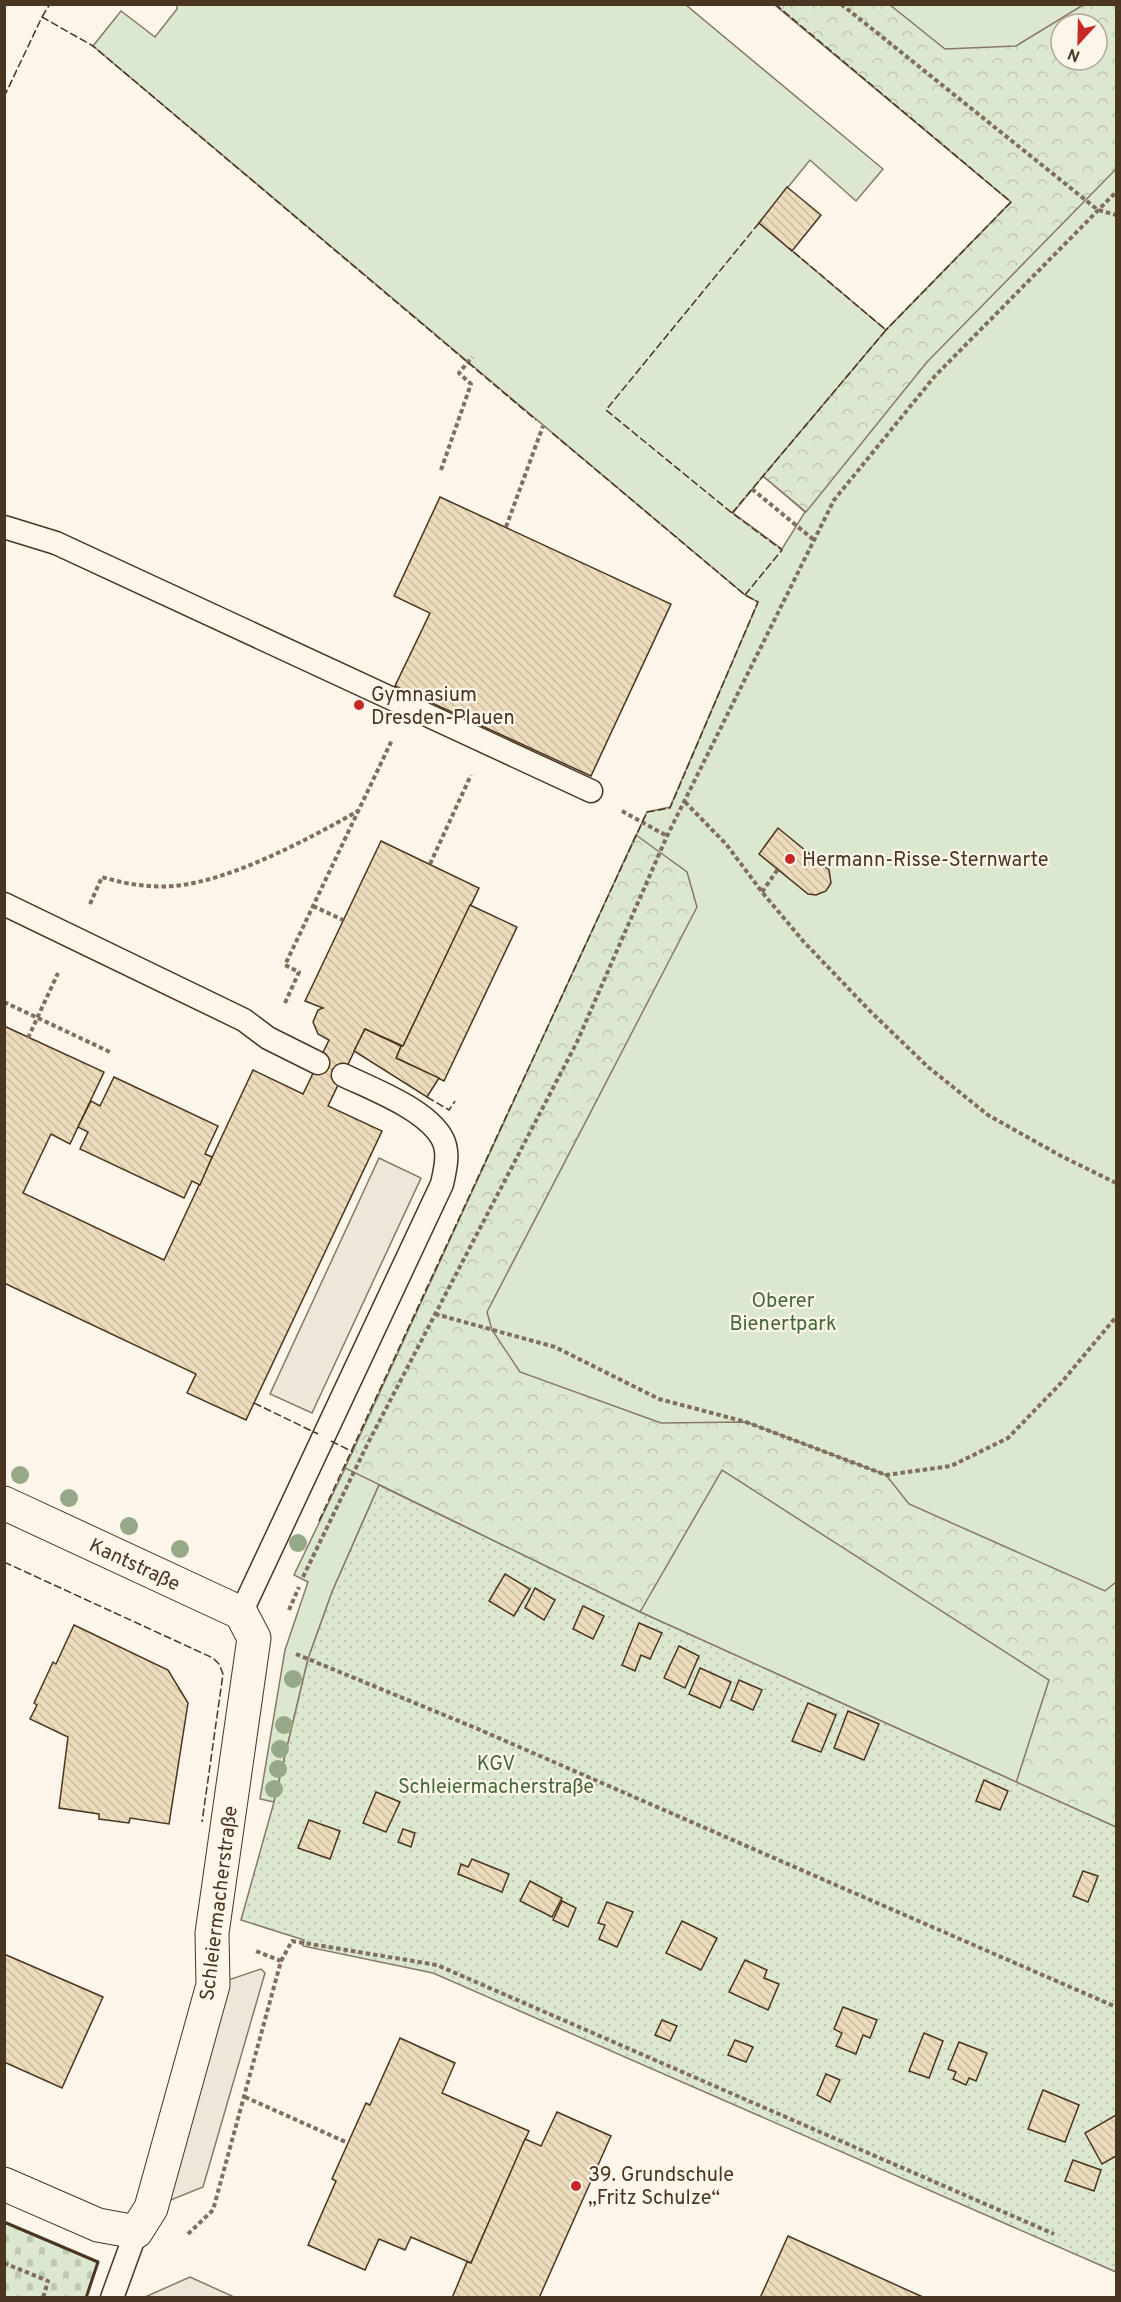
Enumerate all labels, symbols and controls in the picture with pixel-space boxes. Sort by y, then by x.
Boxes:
north arrow [1049,12,1109,72]
text: N [1065,43,1083,65]
place label: Gymnasium Dresden-Plauen [371,683,515,732]
marker: Gymnasium Dresden-Plauen [352,698,366,712]
place label: Hermann-Risse-Sternwarte [802,848,1049,874]
marker: Hermann-Risse-Sternwarte [783,852,797,866]
park label: Oberer Bienertpark [729,1289,837,1338]
street label: Kantstraße [84,1533,184,1598]
park label: KGV Schleiermacherstraße [398,1752,594,1801]
street label: Schleiermacherstraße [195,1804,245,2002]
place label: 39. Grundschule „Fritz Schulze“ [588,2163,734,2212]
marker: 39. Grundschule „Fritz Schulze“ [569,2179,583,2193]

